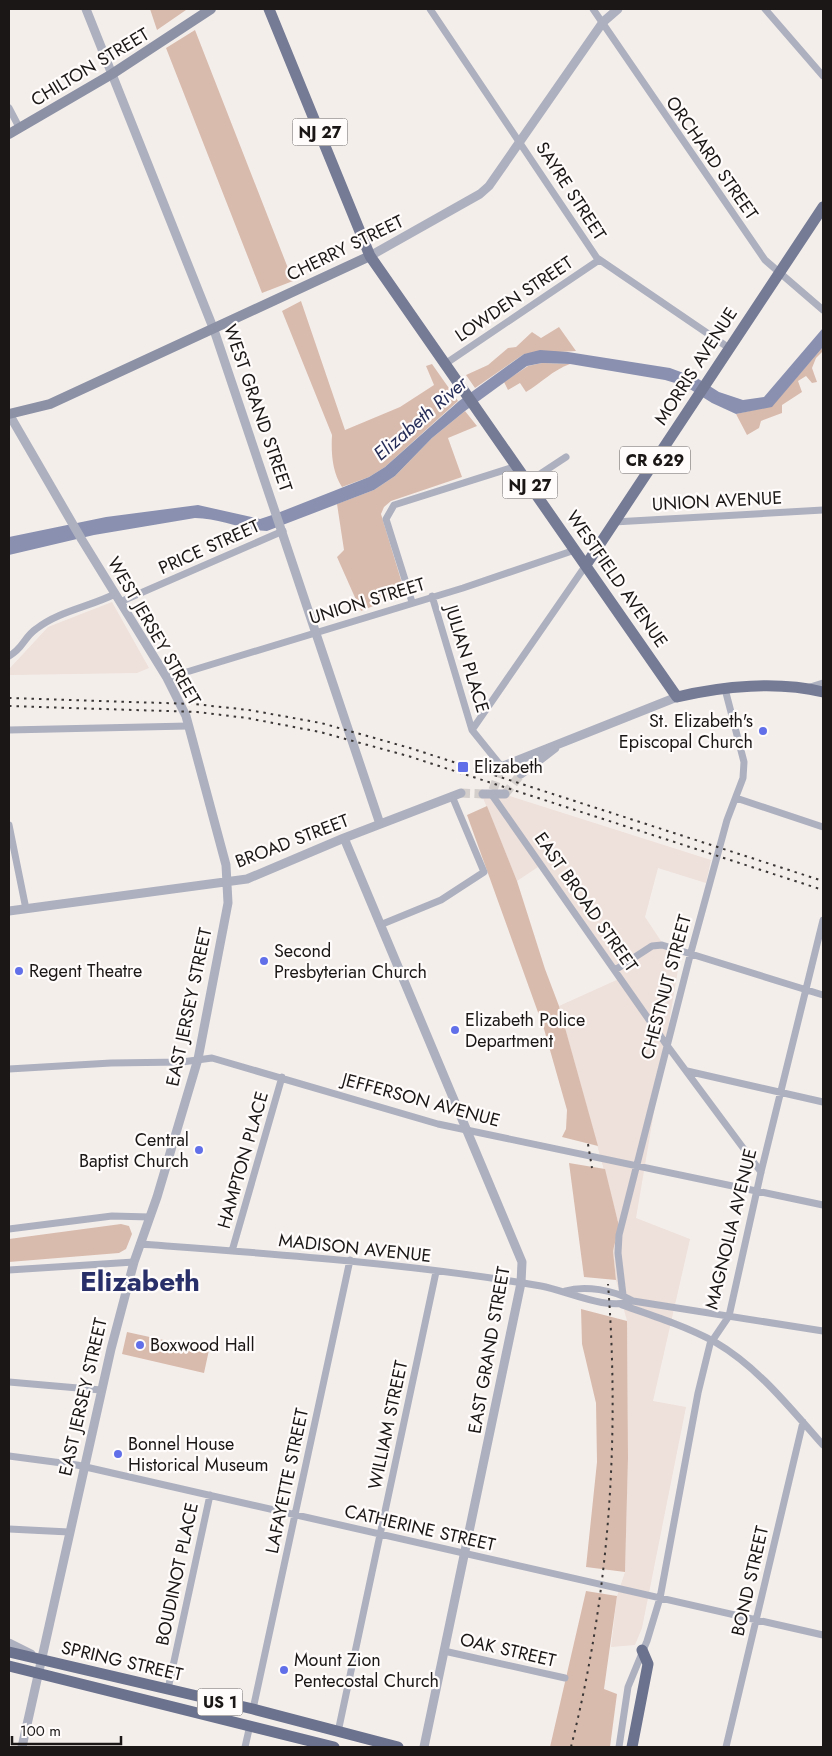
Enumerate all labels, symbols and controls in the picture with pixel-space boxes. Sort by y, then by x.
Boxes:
street label: CHILTON STREET [26,21,155,113]
street label: ORCHARD STREET [660,91,765,226]
road number: NJ 27 [292,118,348,146]
street label: SAYRE STREET [529,137,613,246]
street label: CHERRY STREET [282,208,408,288]
street label: LOWDEN STREET [450,250,579,348]
street label: MORRIS AVENUE [648,302,744,430]
street label: WEST GRAND STREET [217,321,299,496]
water label: Elizabeth River [367,369,474,467]
road number: CR 629 [620,446,690,474]
road number: NJ 27 [502,472,558,498]
street label: UNION AVENUE [651,485,783,517]
street label: WESTFIELD AVENUE [560,505,674,653]
street label: PRICE STREET [154,513,264,581]
street label: WEST JERSEY STREET [101,552,207,711]
street label: UNION STREET [306,571,429,631]
street label: JULIAN PLACE [438,600,496,716]
place label: St. Elizabeth's Episcopal Church [619,708,753,755]
marker: St. Elizabeth's Episcopal Church [757,725,769,737]
place label: Elizabeth [474,754,543,780]
marker: Elizabeth [456,760,470,774]
street label: BROAD STREET [231,807,353,875]
street label: EAST BROAD STREET [528,827,644,978]
street label: CHESTNUT STREET [634,911,698,1062]
street label: EAST JERSEY STREET [159,925,219,1089]
place label: Second Presbyterian Church [274,938,427,985]
marker: Second Presbyterian Church [258,955,270,967]
place label: Regent Theatre [29,958,142,984]
marker: Regent Theatre [13,965,25,977]
place label: Elizabeth Police Department [465,1007,585,1054]
marker: Elizabeth Police Department [449,1024,461,1036]
street label: JEFFERSON AVENUE [337,1066,503,1134]
street label: HAMPTON PLACE [211,1088,275,1232]
place label: Central Baptist Church [79,1127,189,1174]
marker: Central Baptist Church [193,1144,205,1156]
street label: MAGNOLIA AVENUE [698,1146,764,1312]
street label: MADISON AVENUE [277,1227,433,1269]
district label: Elizabeth [80,1261,200,1302]
street label: EAST GRAND STREET [461,1264,517,1436]
street label: EAST JERSEY STREET [52,1315,114,1479]
place label: Boxwood Hall [150,1332,255,1358]
marker: Boxwood Hall [134,1339,146,1351]
street label: WILLIAM STREET [362,1358,414,1492]
street label: LAFAYETTE STREET [259,1405,315,1556]
place label: Bonnel House Historical Museum [128,1431,269,1478]
marker: Bonnel House Historical Museum [112,1448,124,1460]
street label: CATHERINE STREET [342,1498,499,1558]
street label: BOUDINOT PLACE [149,1500,205,1648]
street label: BOND STREET [725,1523,775,1639]
street label: OAK STREET [458,1626,559,1674]
street label: SPRING STREET [59,1634,186,1688]
place label: Mount Zion Pentecostal Church [294,1647,439,1694]
marker: Mount Zion Pentecostal Church [278,1664,290,1676]
road number: US 1 [198,1688,242,1715]
scale bar [12,1714,121,1746]
text: 100 m [20,1720,61,1742]

